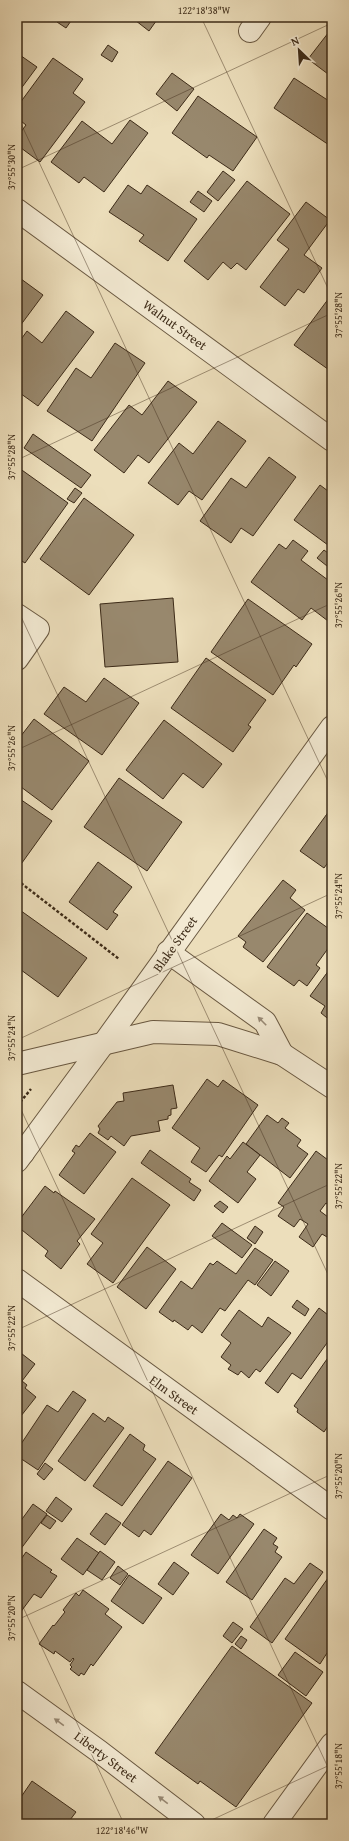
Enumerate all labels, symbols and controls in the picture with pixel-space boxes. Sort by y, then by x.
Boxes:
text: 122°18'38"W [178,3,231,18]
north arrow [279,30,319,70]
text: N [288,32,302,50]
text: 37°55'30"N [4,144,19,190]
text: 37°55'28"N [331,292,346,338]
street label: Walnut Street [139,295,211,355]
text: 37°55'28"N [4,434,19,480]
text: 37°55'26"N [331,582,346,628]
text: 37°55'26"N [4,725,19,771]
text: 37°55'24"N [331,873,346,919]
street label: Blake Street [148,912,202,976]
text: 37°55'24"N [4,1015,19,1061]
one-way arrow [257,1016,267,1026]
text: 37°55'22"N [331,1163,346,1209]
text: 37°55'22"N [4,1305,19,1351]
street label: Elm Street [146,1371,203,1420]
text: 37°55'20"N [331,1453,346,1499]
text: 37°55'20"N [4,1595,19,1641]
one-way arrow [54,1719,64,1727]
street label: Liberty Street [70,1727,142,1787]
text: 37°55'18"N [331,1743,346,1789]
one-way arrow [158,1796,169,1805]
text: 122°18'46"W [96,1823,149,1838]

